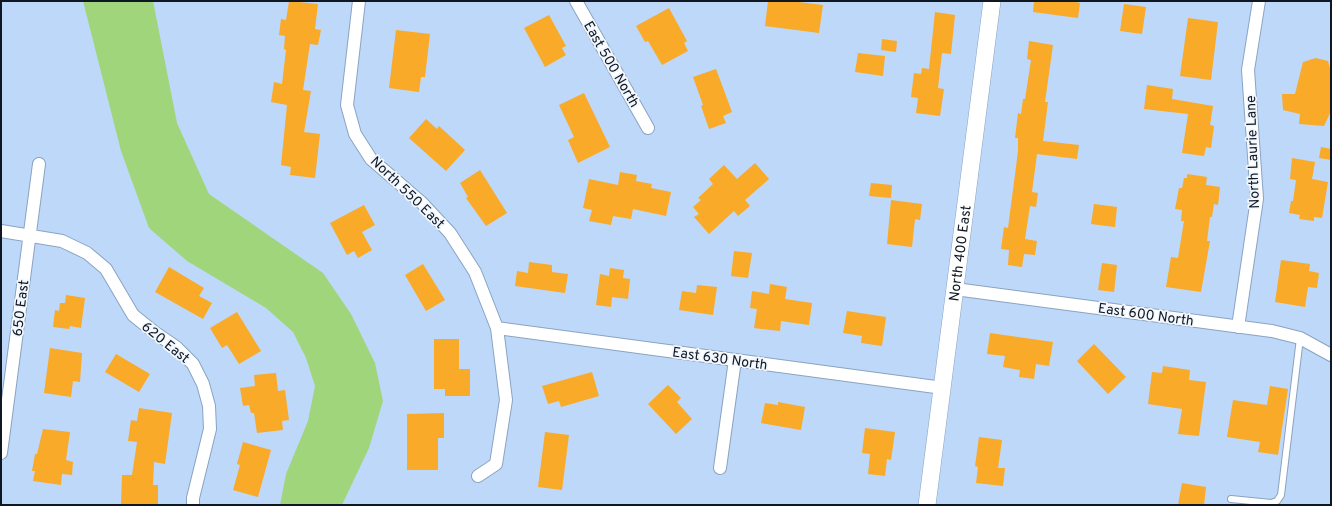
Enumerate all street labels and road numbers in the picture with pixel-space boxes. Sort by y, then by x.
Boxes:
street label: East 500 North [579,19,642,111]
street label: North Laurie Lane [1243,95,1264,209]
street label: North 550 East [366,153,448,233]
street label: North 400 East [946,204,976,302]
street label: 650 East [10,279,33,337]
street label: East 600 North [1097,300,1195,331]
street label: 620 East [138,319,192,368]
street label: East 630 North [671,344,768,375]

